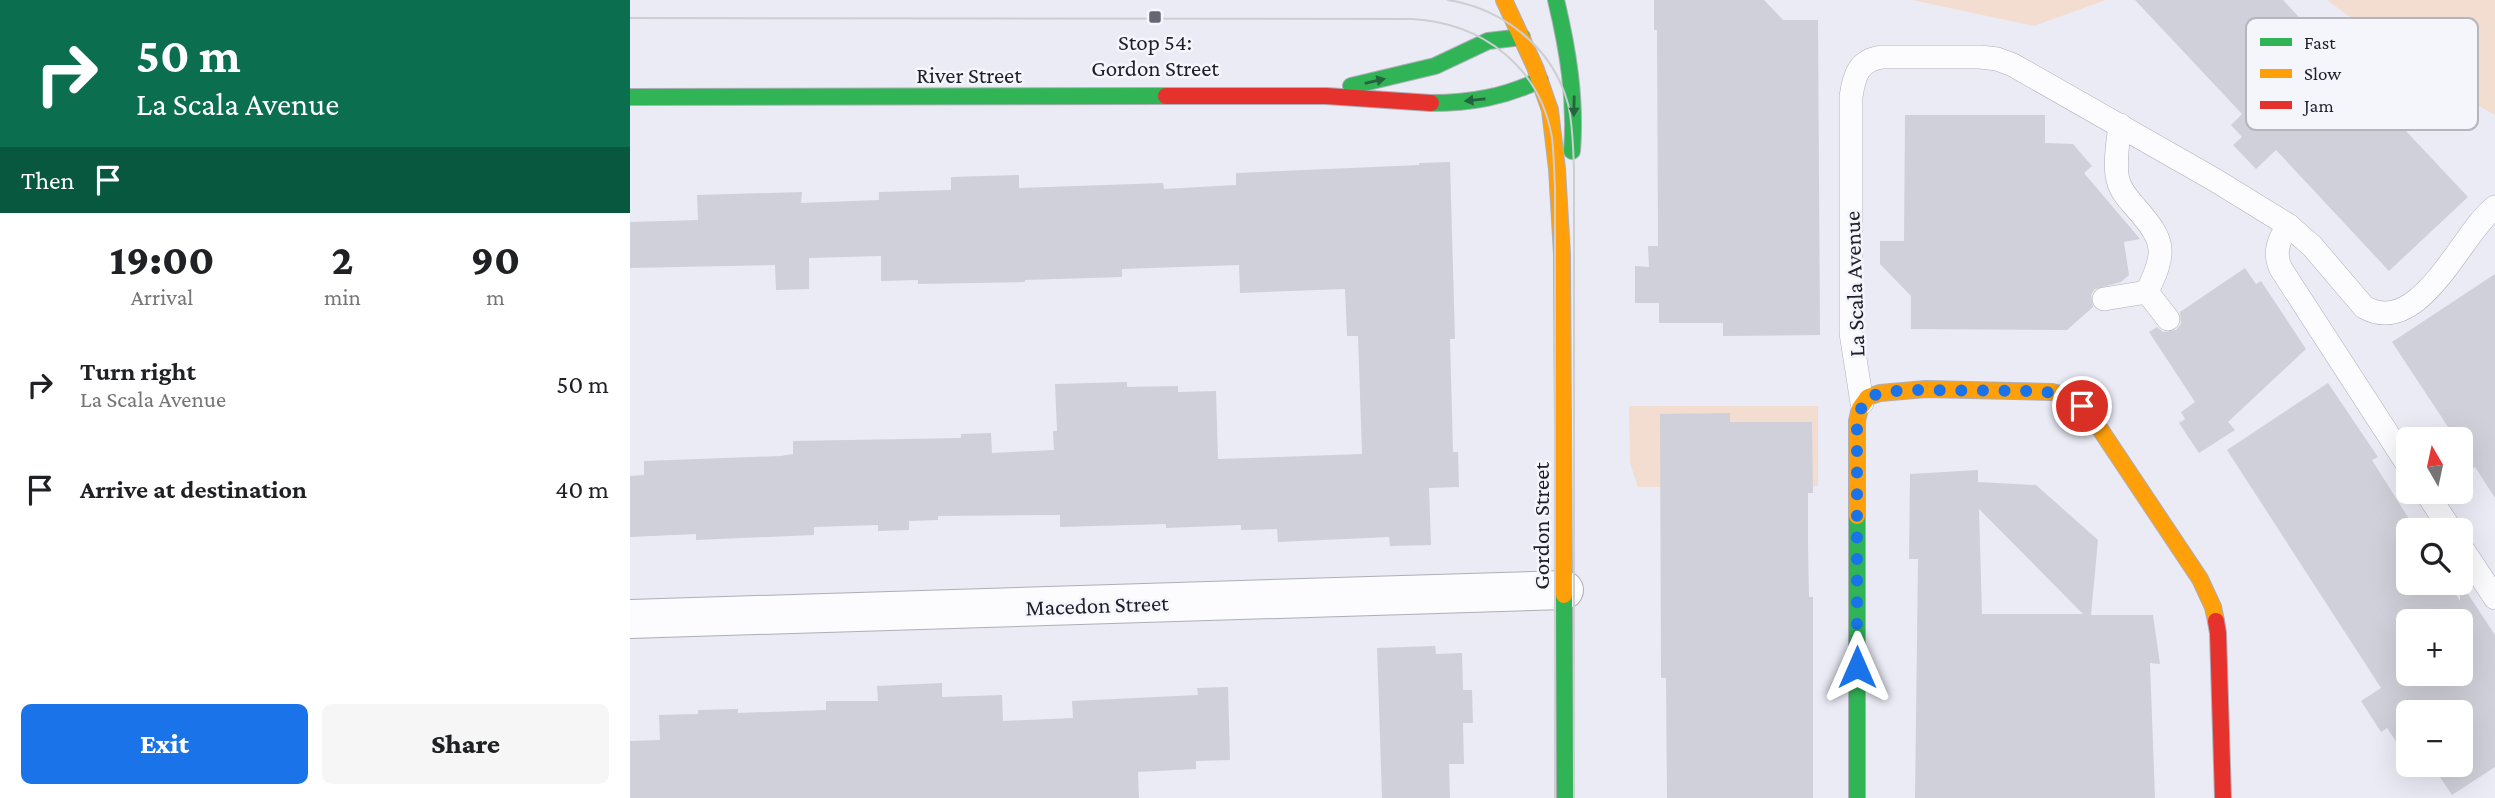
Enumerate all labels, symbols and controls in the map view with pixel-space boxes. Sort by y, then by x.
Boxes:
marker: Stop 54: Gordon Street [1147,9,1163,25]
legend [2246,18,2478,130]
icon: right [21,28,112,119]
text: 50 m [136,28,241,83]
place label: Stop 54: Gordon Street [1091,29,1219,81]
text: Fast [2304,32,2336,53]
street label: River Street [916,62,1022,88]
text: Slow [2304,63,2341,84]
one-way arrow [1364,75,1386,86]
text: La Scala Avenue [136,86,339,122]
one-way arrow [1464,95,1486,106]
text: Jam [2302,95,2334,116]
one-way arrow [1568,96,1580,118]
icon: arrive [89,161,127,199]
text: Then [21,166,75,195]
street label: La Scala Avenue [1838,211,1870,357]
text: 19:00 [110,236,214,283]
text: 2 [331,236,354,283]
text: 90 [471,236,520,283]
text: Arrival [131,284,193,310]
text: min [324,284,361,310]
text: m [486,284,505,310]
text: Turn right [80,357,196,386]
icon: right [21,366,59,404]
text: 50 m [556,370,609,399]
pin [2052,376,2112,436]
text: La Scala Avenue [80,386,226,412]
icon: arrive [2063,387,2101,425]
north arrow [2396,427,2473,504]
map controls [2396,427,2473,777]
street label: Gordon Street [1528,462,1554,590]
icon: arrive [21,471,59,509]
text: Arrive at destination [80,475,307,504]
text: 40 m [555,475,609,504]
button: search [2396,518,2473,595]
street label: Macedon Street [1025,589,1169,620]
button: + [2396,609,2473,686]
position arrow [1820,630,1894,704]
button: − [2396,700,2473,777]
button: Exit [21,704,308,784]
button: Share [322,704,609,784]

